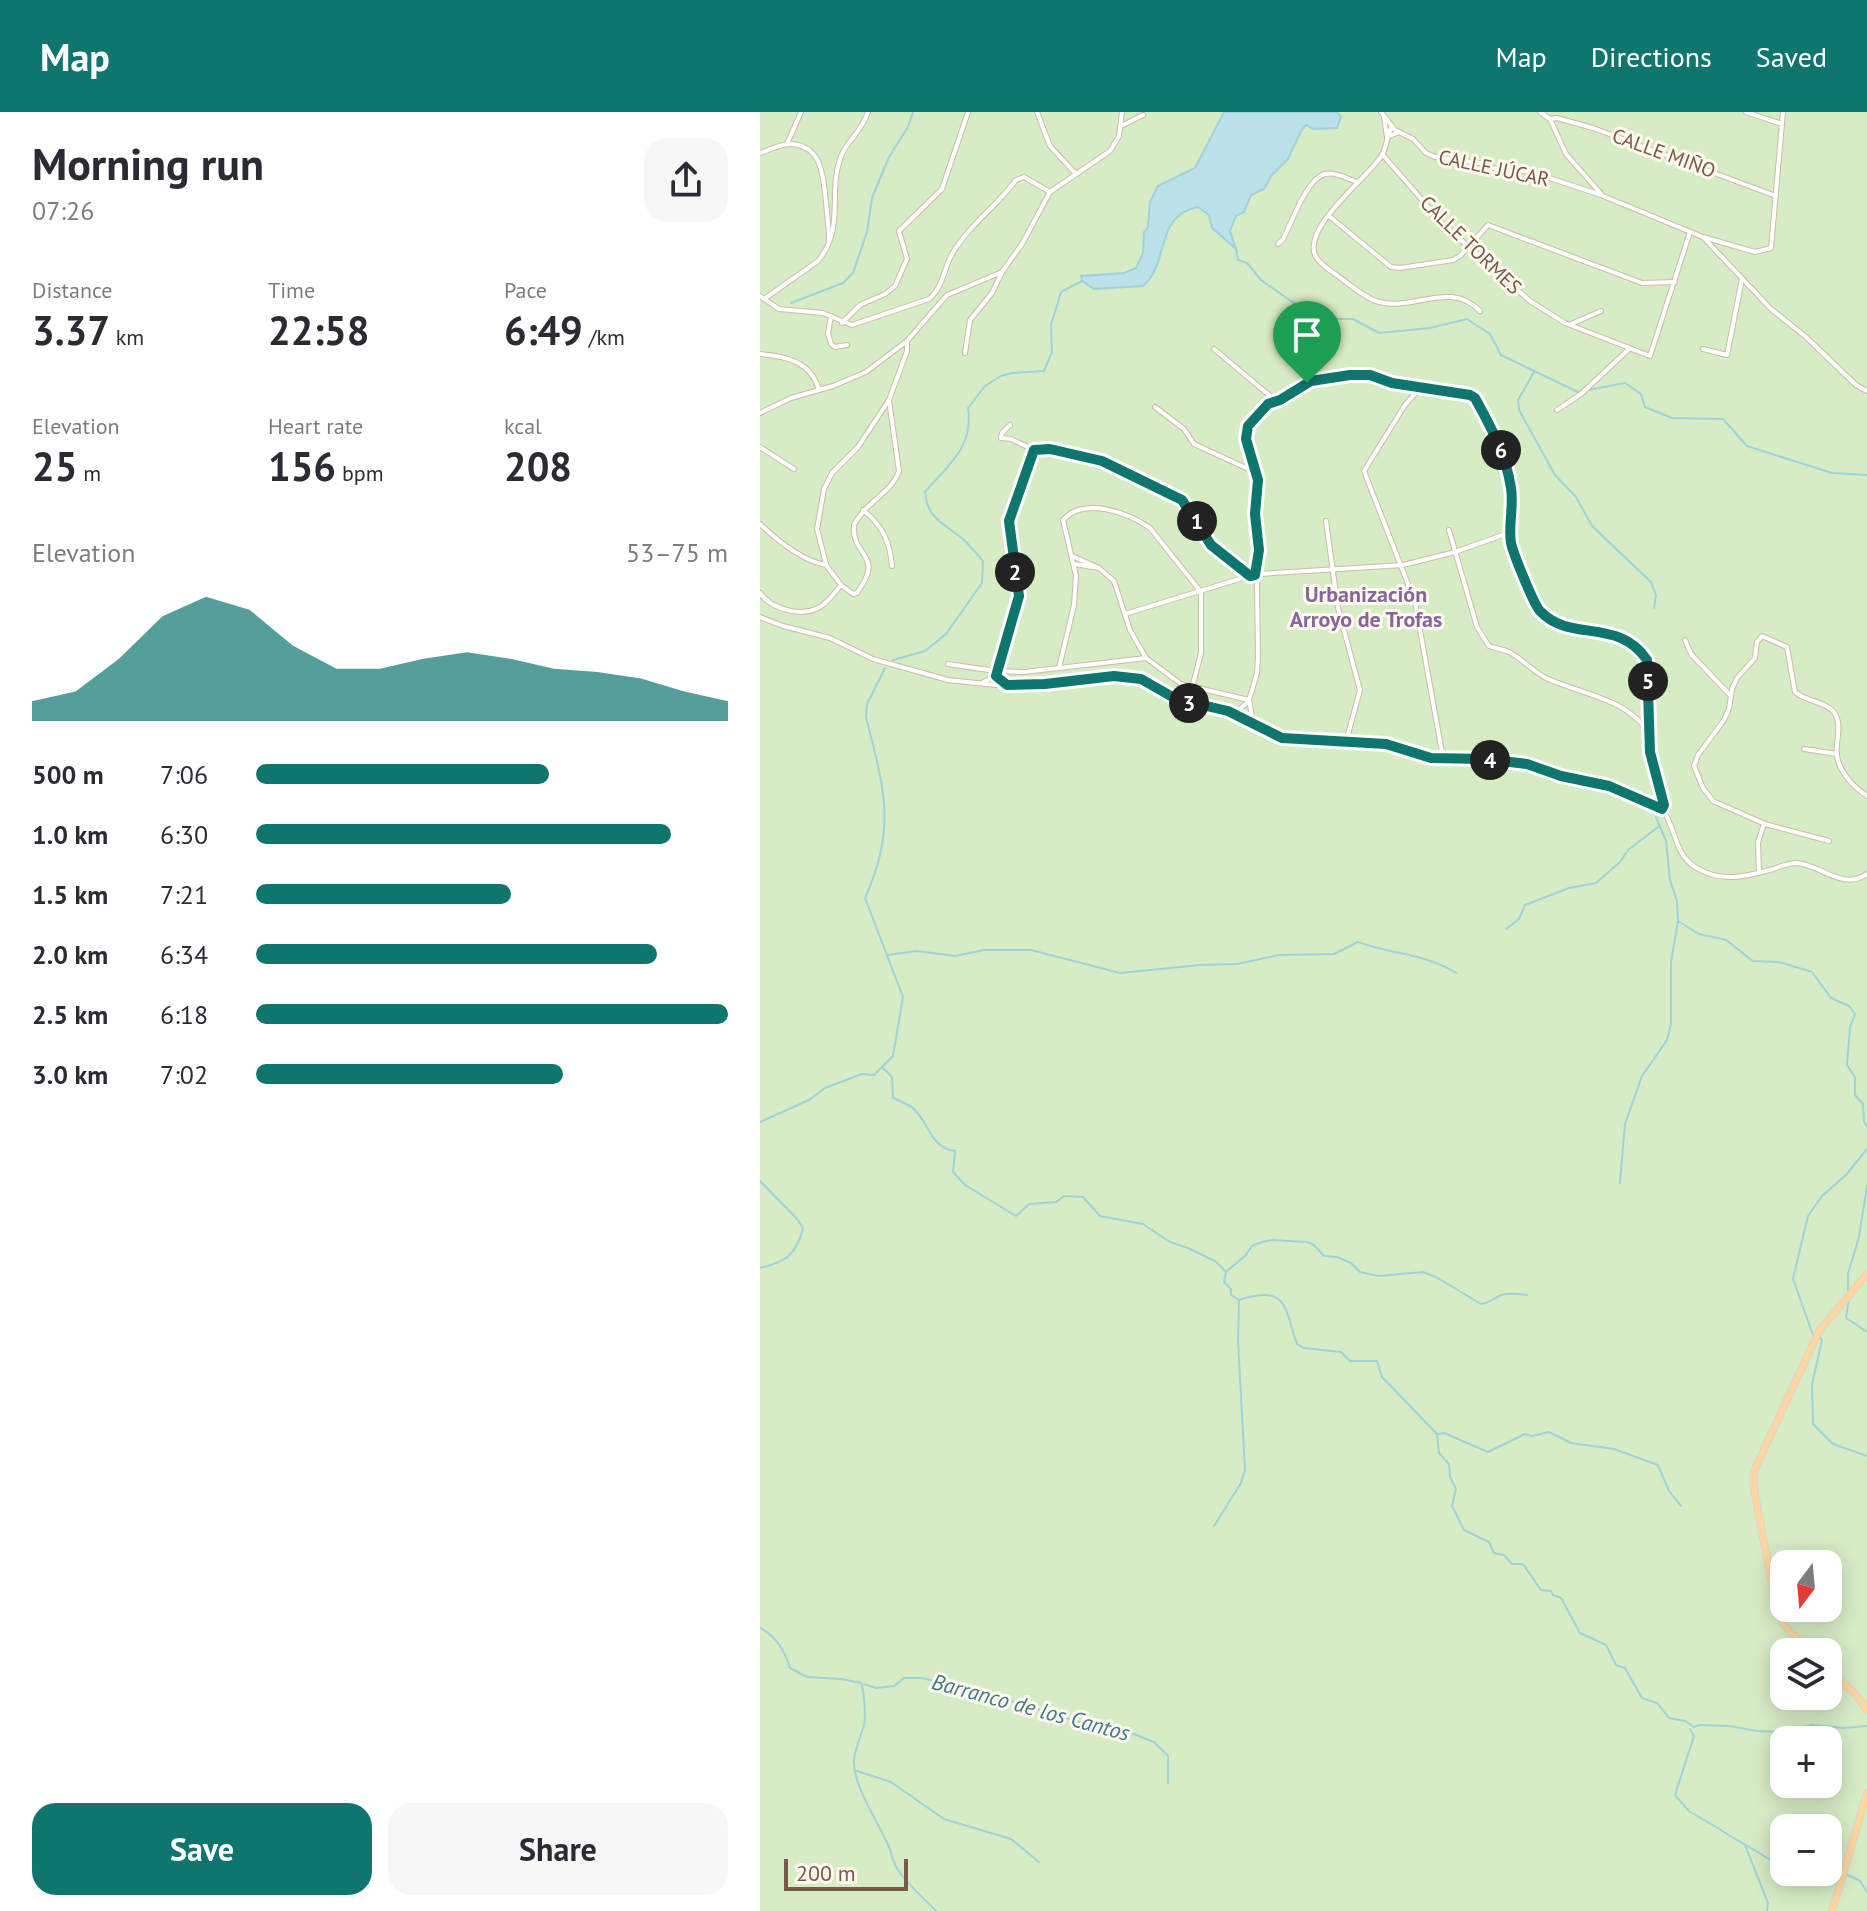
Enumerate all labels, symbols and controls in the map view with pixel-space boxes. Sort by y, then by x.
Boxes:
text: Map [40,32,110,81]
text: Map [1496,38,1547,75]
text: Directions [1591,38,1712,75]
text: Saved [1756,38,1827,75]
street label: CALLE MIÑO [1609,122,1719,184]
text: Morning run [32,135,264,192]
button: share [644,138,728,222]
street label: CALLE JÚCAR [1436,144,1552,192]
street label: CALLE TORMES [1415,190,1527,300]
text: 07:26 [32,194,94,227]
text: Distance [32,276,113,304]
text: Time [268,276,315,304]
text: Pace [504,276,547,304]
pin [1273,301,1341,383]
text: 3.37 [32,304,110,356]
text: 22:58 [268,304,369,356]
text: 6:49 [504,304,583,356]
icon: arrive [1285,313,1329,357]
text: km [110,323,144,351]
text: /km [583,323,625,351]
text: Elevation [32,412,120,440]
text: Heart rate [268,412,363,440]
text: kcal [504,412,542,440]
pin: 6 [1481,430,1521,470]
text: 6 [1495,436,1507,464]
text: 25 [32,440,77,492]
text: 156 [268,440,336,492]
text: 208 [504,440,572,492]
text: m [77,459,101,487]
text: bpm [336,459,384,487]
pin: 1 [1177,501,1217,541]
text: 1 [1191,507,1203,535]
text: Elevation [32,536,136,569]
text: 53–75 m [626,536,728,569]
pin: 2 [995,552,1035,592]
text: 2 [1009,558,1021,586]
district label: Urbanización Arroyo de Trofas [1290,580,1442,633]
pin: 5 [1628,661,1668,701]
text: 5 [1642,667,1654,695]
pin: 3 [1169,683,1209,723]
text: 3 [1183,689,1195,717]
pin: 4 [1470,740,1510,780]
text: 4 [1484,746,1496,774]
text: 500 m [32,758,104,791]
text: 7:06 [160,758,208,791]
text: 1.0 km [32,818,108,851]
text: 6:30 [160,818,208,851]
text: 1.5 km [32,878,108,911]
text: 7:21 [160,878,208,911]
text: 2.0 km [32,938,108,971]
text: 6:34 [160,938,208,971]
text: 2.5 km [32,998,108,1031]
text: 6:18 [160,998,208,1031]
text: 3.0 km [32,1058,108,1091]
text: 7:02 [160,1058,208,1091]
north arrow [1770,1550,1842,1622]
map controls [1770,1550,1842,1886]
button: layers [1770,1638,1842,1710]
water label: Barranco de los Cantos [929,1667,1133,1747]
button: + [1770,1726,1842,1798]
button: Save [32,1803,372,1895]
button: Share [388,1803,728,1895]
button: − [1770,1814,1842,1886]
scale bar [784,1855,908,1891]
text: 200 m [796,1859,856,1887]

